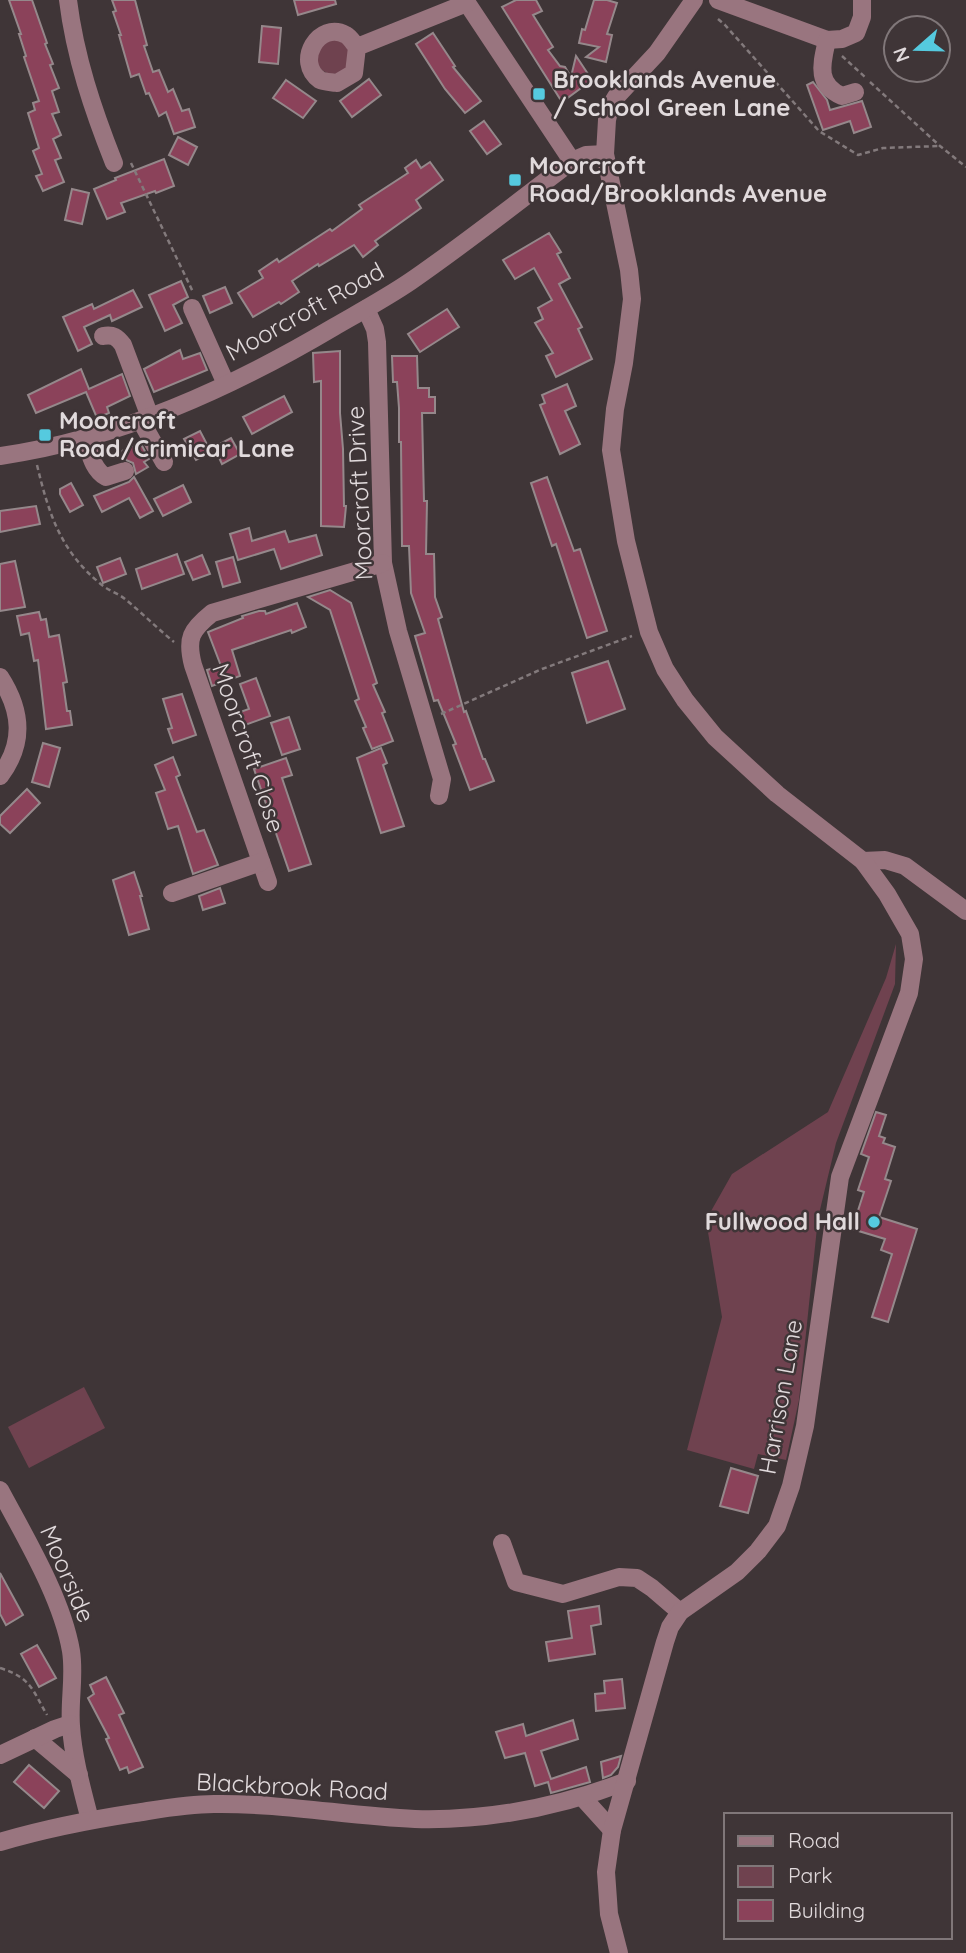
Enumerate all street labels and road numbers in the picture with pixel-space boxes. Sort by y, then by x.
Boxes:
street label: Moorcroft Road [220,255,389,367]
street label: Moorcroft Drive [339,405,379,581]
street label: Moorcroft Close [206,659,292,836]
street label: Harrison Lane [752,1317,808,1476]
street label: Moorside [34,1521,102,1627]
street label: Blackbrook Road [195,1766,389,1806]

